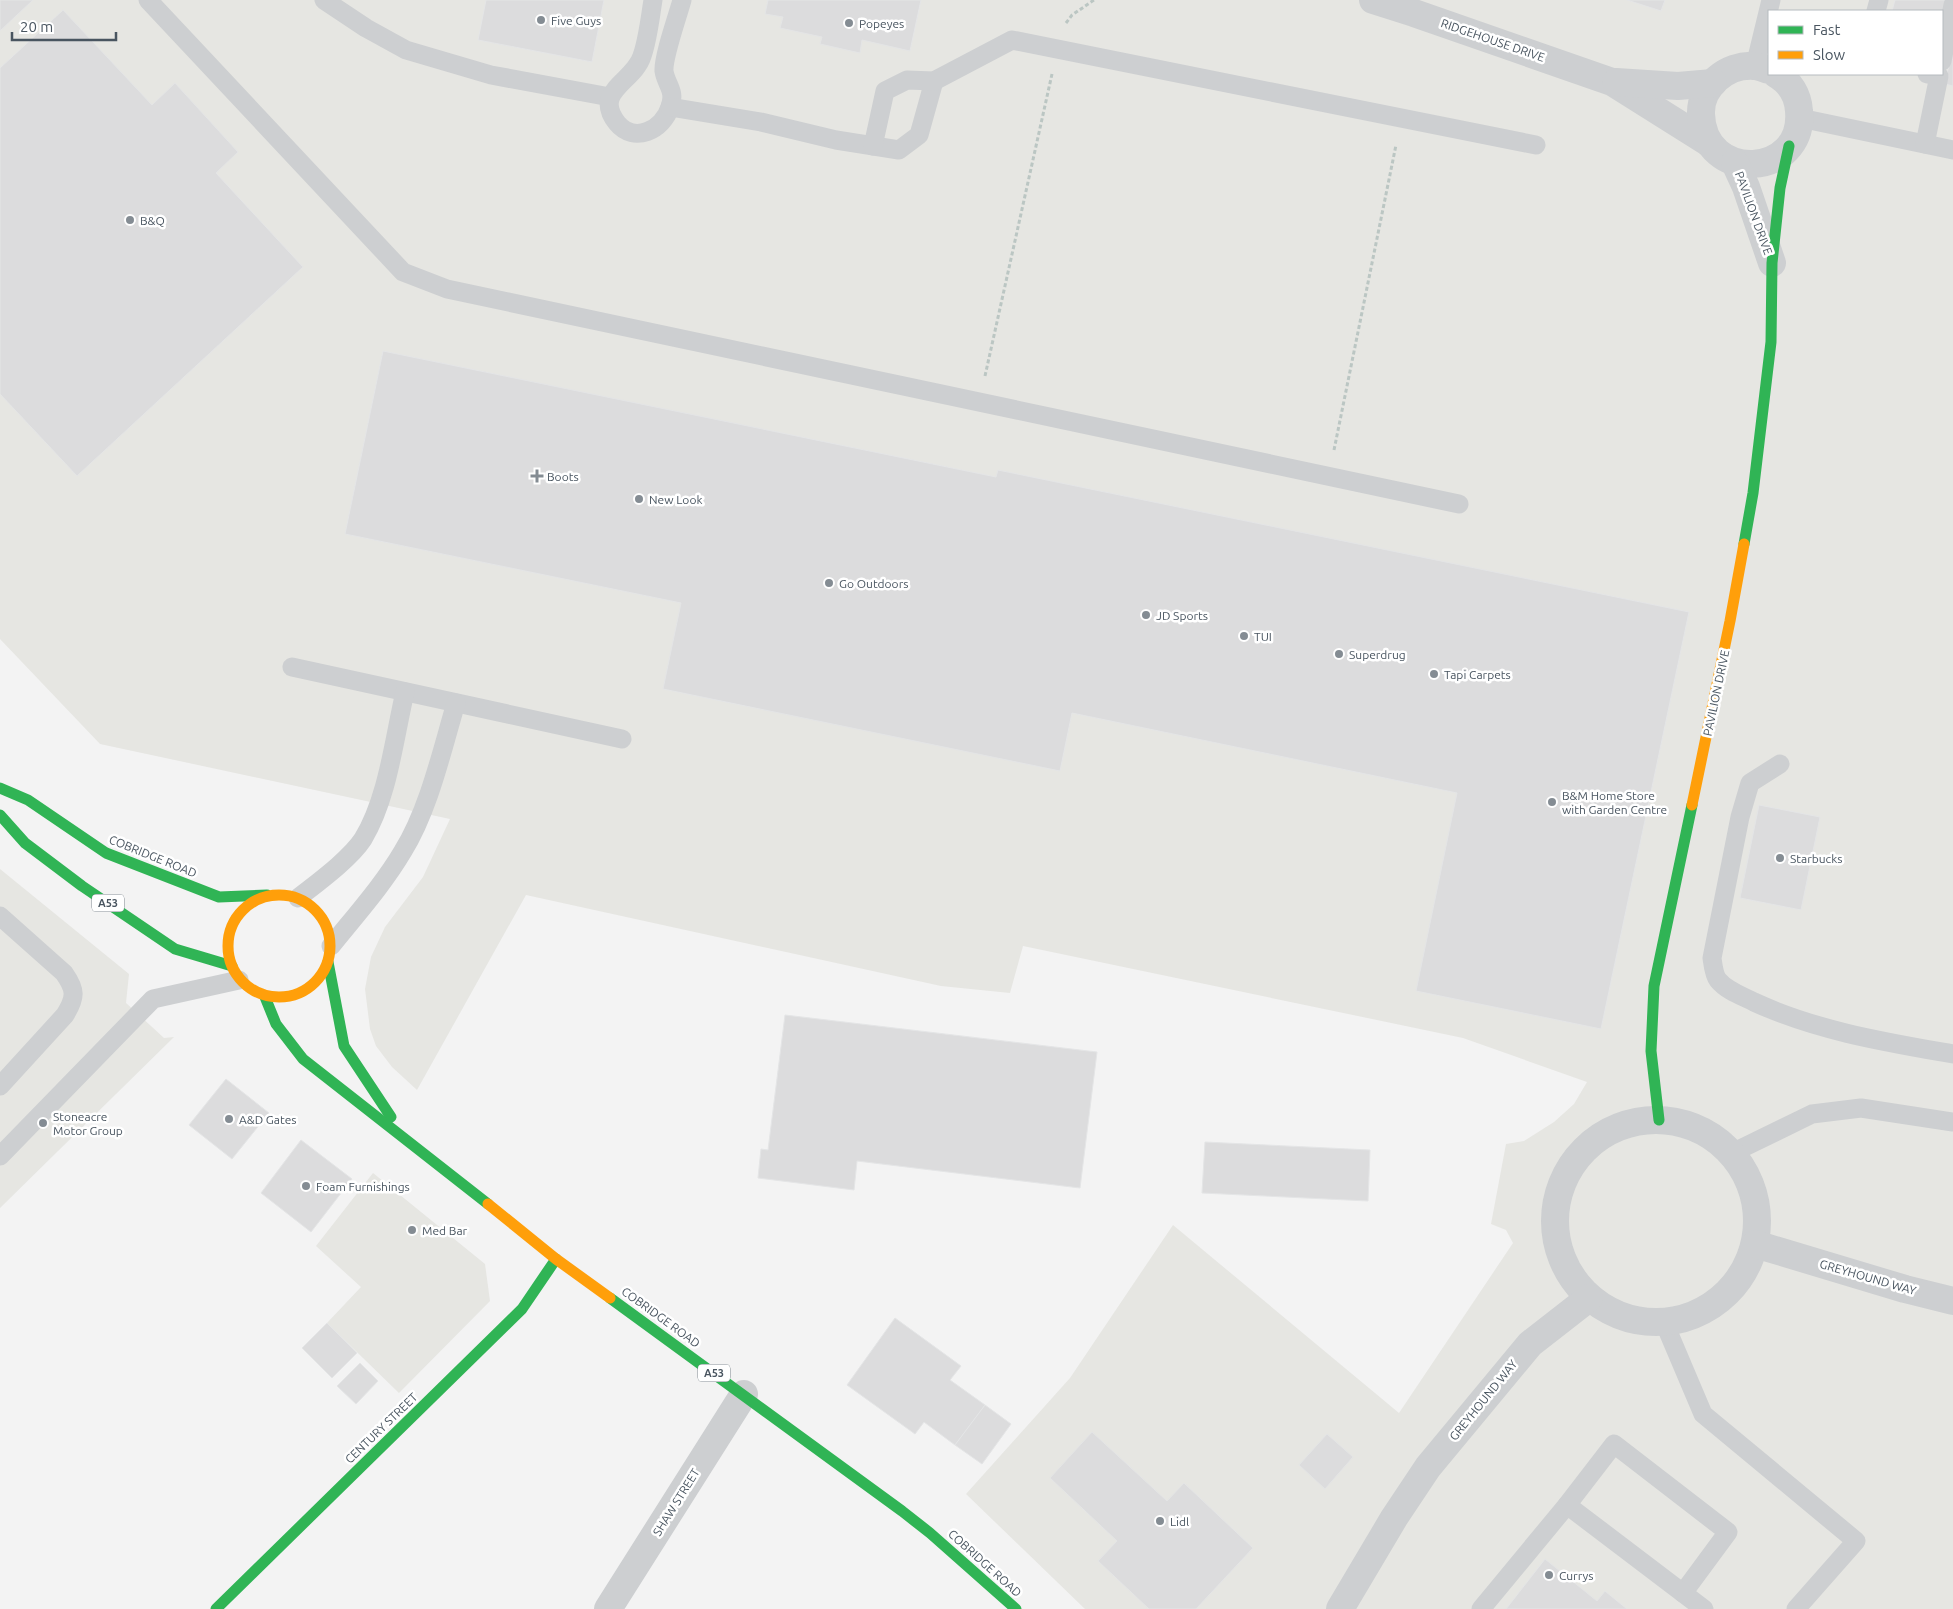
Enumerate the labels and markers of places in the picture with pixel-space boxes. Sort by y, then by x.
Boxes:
marker: Five Guys [535,14,547,26]
place label: Five Guys [551,14,601,27]
marker: Popeyes [843,17,855,29]
place label: Popeyes [859,17,904,30]
marker: B&Q [124,214,136,226]
place label: B&Q [140,214,165,227]
marker: Boots [531,470,543,482]
place label: Boots [547,470,579,483]
marker: New Look [633,493,645,505]
place label: New Look [649,493,702,506]
marker: Go Outdoors [823,577,835,589]
place label: Go Outdoors [839,577,908,590]
marker: JD Sports [1140,609,1152,621]
place label: JD Sports [1156,609,1208,622]
marker: TUI [1238,630,1250,642]
place label: TUI [1254,630,1272,643]
marker: Superdrug [1333,648,1345,660]
place label: Superdrug [1349,648,1406,661]
marker: Tapi Carpets [1428,668,1440,680]
place label: Tapi Carpets [1444,668,1511,681]
place label: B&M Home Store with Garden Centre [1562,789,1667,816]
marker: B&M Home Store with Garden Centre [1546,796,1558,808]
marker: Starbucks [1774,852,1786,864]
place label: Starbucks [1790,852,1842,865]
place label: Stoneacre Motor Group [53,1110,123,1137]
marker: A&D Gates [223,1113,235,1125]
place label: A&D Gates [239,1113,297,1126]
marker: Stoneacre Motor Group [37,1117,49,1129]
marker: Foam Furnishings [300,1180,312,1192]
place label: Foam Furnishings [316,1180,410,1193]
marker: Med Bar [406,1224,418,1236]
place label: Med Bar [422,1224,468,1237]
marker: Lidl [1154,1515,1166,1527]
place label: Lidl [1170,1515,1189,1528]
marker: Currys [1543,1569,1555,1581]
place label: Currys [1559,1569,1593,1582]

